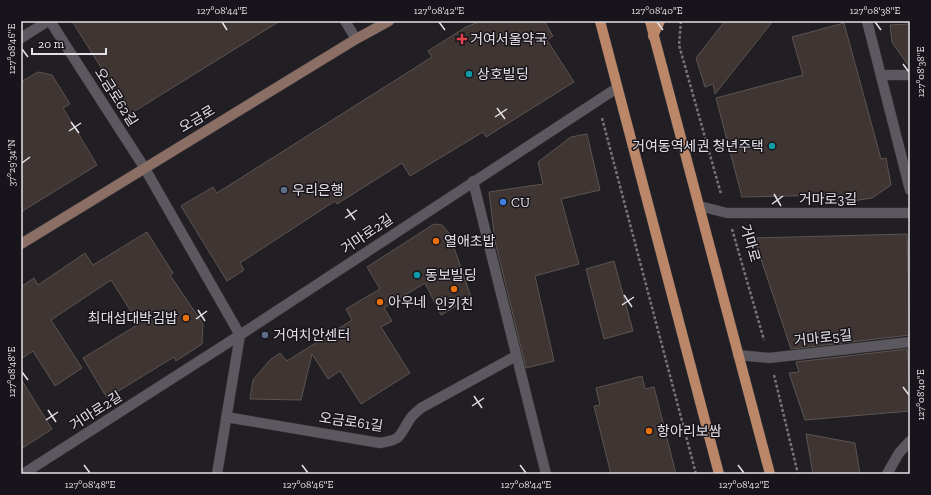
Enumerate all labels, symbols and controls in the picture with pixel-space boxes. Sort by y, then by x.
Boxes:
text: 127°08'44"E [197,5,247,17]
text: 127°08'42"E [414,5,464,17]
text: 127°08'40"E [631,5,683,17]
text: 127°08'38"E [850,5,900,17]
text: 127°08'46"E [6,24,18,74]
scale bar [32,30,106,56]
place label: 거여서울약국 [470,31,547,48]
marker: 거여서울약국 [457,34,467,44]
text: 20 m [38,37,65,51]
text: 127°08'38"E [915,47,927,97]
street label: 오금로62길 [91,65,141,129]
place label: 상호빌딩 [477,66,529,83]
marker: 상호빌딩 [464,69,474,79]
street label: 오금로 [176,102,218,136]
place label: 거여동역세권 청년주택 [632,138,764,155]
text: 37°29'34"N [6,139,18,187]
marker: 거여동역세권 청년주택 [767,141,777,151]
place label: 우리은행 [292,182,344,199]
marker: 우리은행 [279,185,289,195]
street label: 거마로3길 [799,191,857,208]
place label: CU [511,194,530,211]
marker: CU [498,197,508,207]
street label: 거마로2길 [338,211,396,257]
street label: 거마로 [737,222,764,264]
place label: 열애초밥 [444,233,496,250]
marker: 열애초밥 [431,236,441,246]
place label: 동보빌딩 [425,267,477,284]
marker: 동보빌딩 [412,270,422,280]
marker: 인키친 [449,284,459,294]
place label: 아우네 [388,294,427,311]
place label: 인키친 [435,296,473,313]
marker: 아우네 [375,297,385,307]
place label: 최대섭대박김밥 [88,310,178,327]
marker: 최대섭대박김밥 [181,313,191,323]
street label: 거마로5길 [793,326,853,350]
place label: 거여치안센터 [273,327,350,344]
marker: 거여치안센터 [260,330,270,340]
text: 127°08'48"E [6,347,18,397]
text: 127°08'40"E [915,369,927,421]
street label: 거마로2길 [67,388,125,434]
street label: 오금로61길 [318,409,384,435]
place label: 항아리보쌈 [657,423,722,440]
marker: 항아리보쌈 [644,426,654,436]
text: 127°08'48"E [65,479,115,491]
text: 127°08'46"E [283,479,333,491]
text: 127°08'44"E [501,479,551,491]
text: 127°08'42"E [719,479,769,491]

